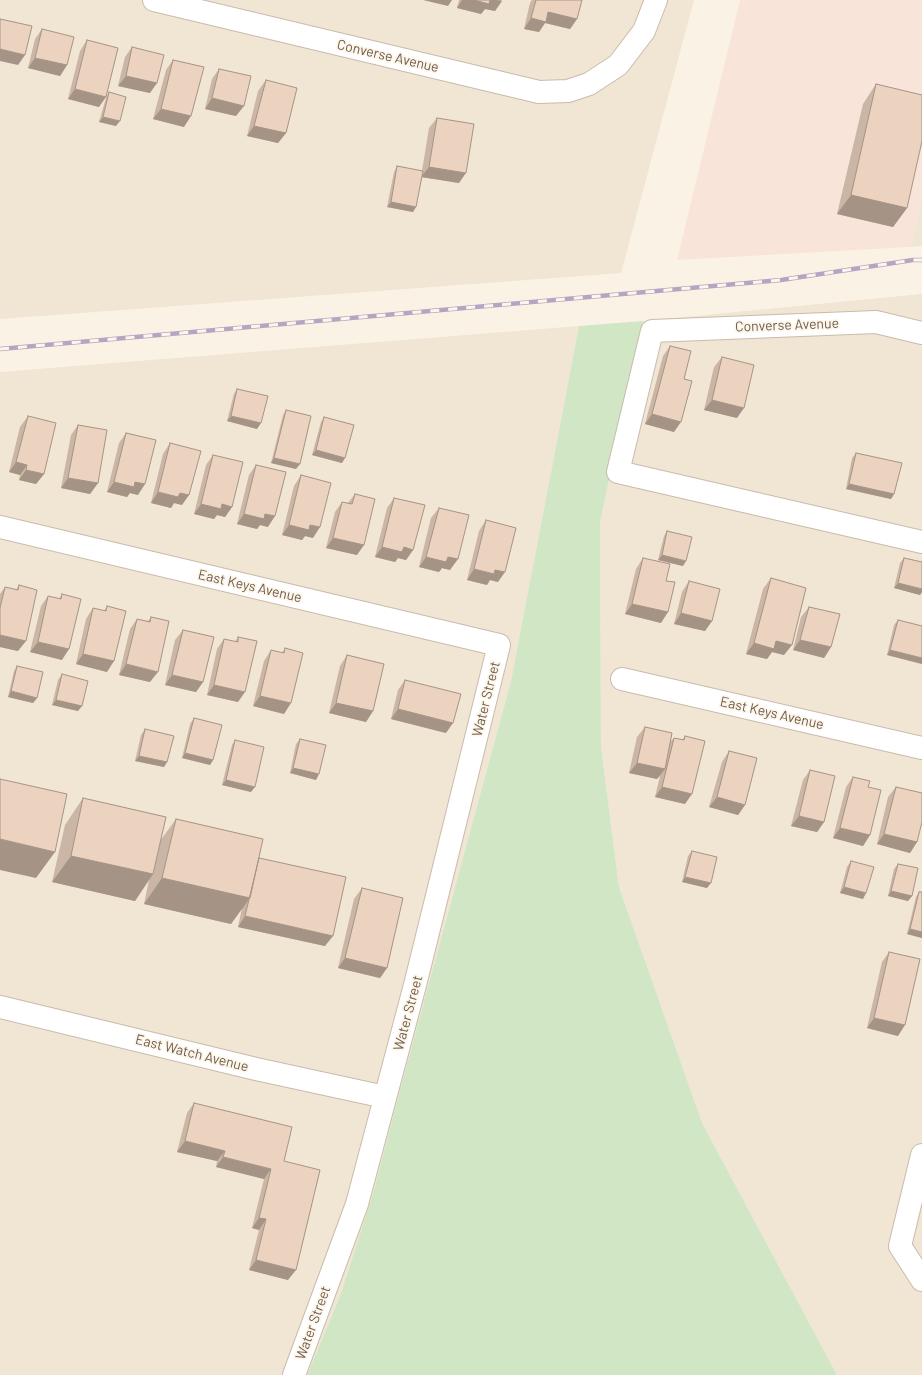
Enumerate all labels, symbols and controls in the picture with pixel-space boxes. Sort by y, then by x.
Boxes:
street label: Converse Avenue [335,36,441,76]
street label: Converse Avenue [735,315,839,335]
street label: East Keys Avenue [197,566,303,606]
street label: Water Street [469,660,503,738]
street label: East Keys Avenue [719,693,825,733]
street label: Water Street [390,974,426,1052]
street label: East Watch Avenue [134,1031,250,1075]
street label: Water Street [292,1284,334,1362]

